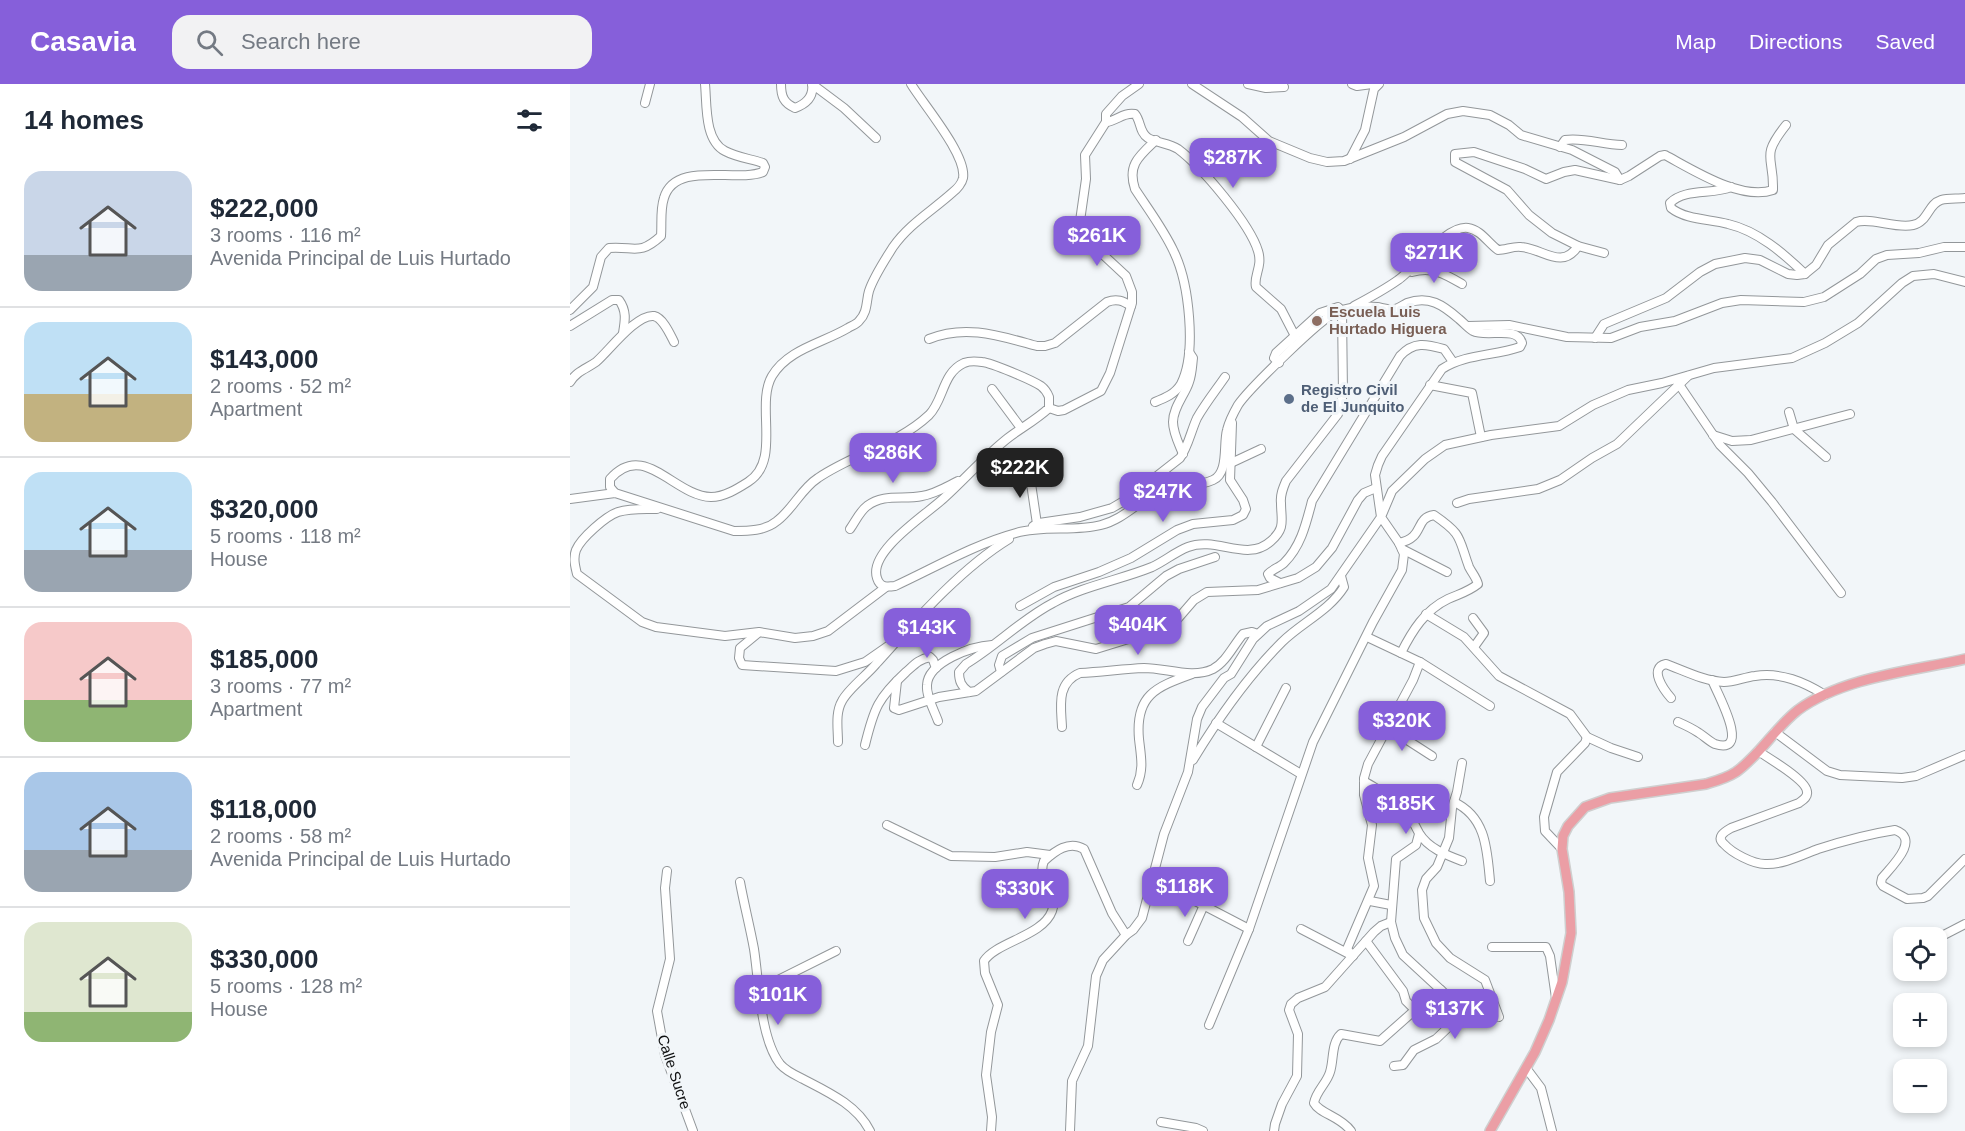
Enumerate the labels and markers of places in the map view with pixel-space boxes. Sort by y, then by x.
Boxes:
pin: $287K [1191,138,1275,189]
pin: $261K [1055,216,1139,267]
pin: $271K [1392,233,1476,284]
place label: Escuela Luis Hurtado Higuera [1329,303,1447,337]
marker: Escuela Luis Hurtado Higuera [1310,314,1324,328]
place label: Registro Civil de El Junquito [1301,381,1404,415]
marker: Registro Civil de El Junquito [1282,392,1296,406]
pin: $286K [851,433,935,484]
pin: $222K [978,448,1062,499]
pin: $247K [1121,472,1205,523]
pin: $404K [1096,605,1180,656]
pin: $143K [885,608,969,659]
pin: $320K [1360,701,1444,752]
pin: $185K [1364,784,1448,835]
pin: $118K [1143,867,1227,918]
pin: $330K [983,869,1067,920]
pin: $101K [736,975,820,1026]
pin: $137K [1413,989,1497,1040]

